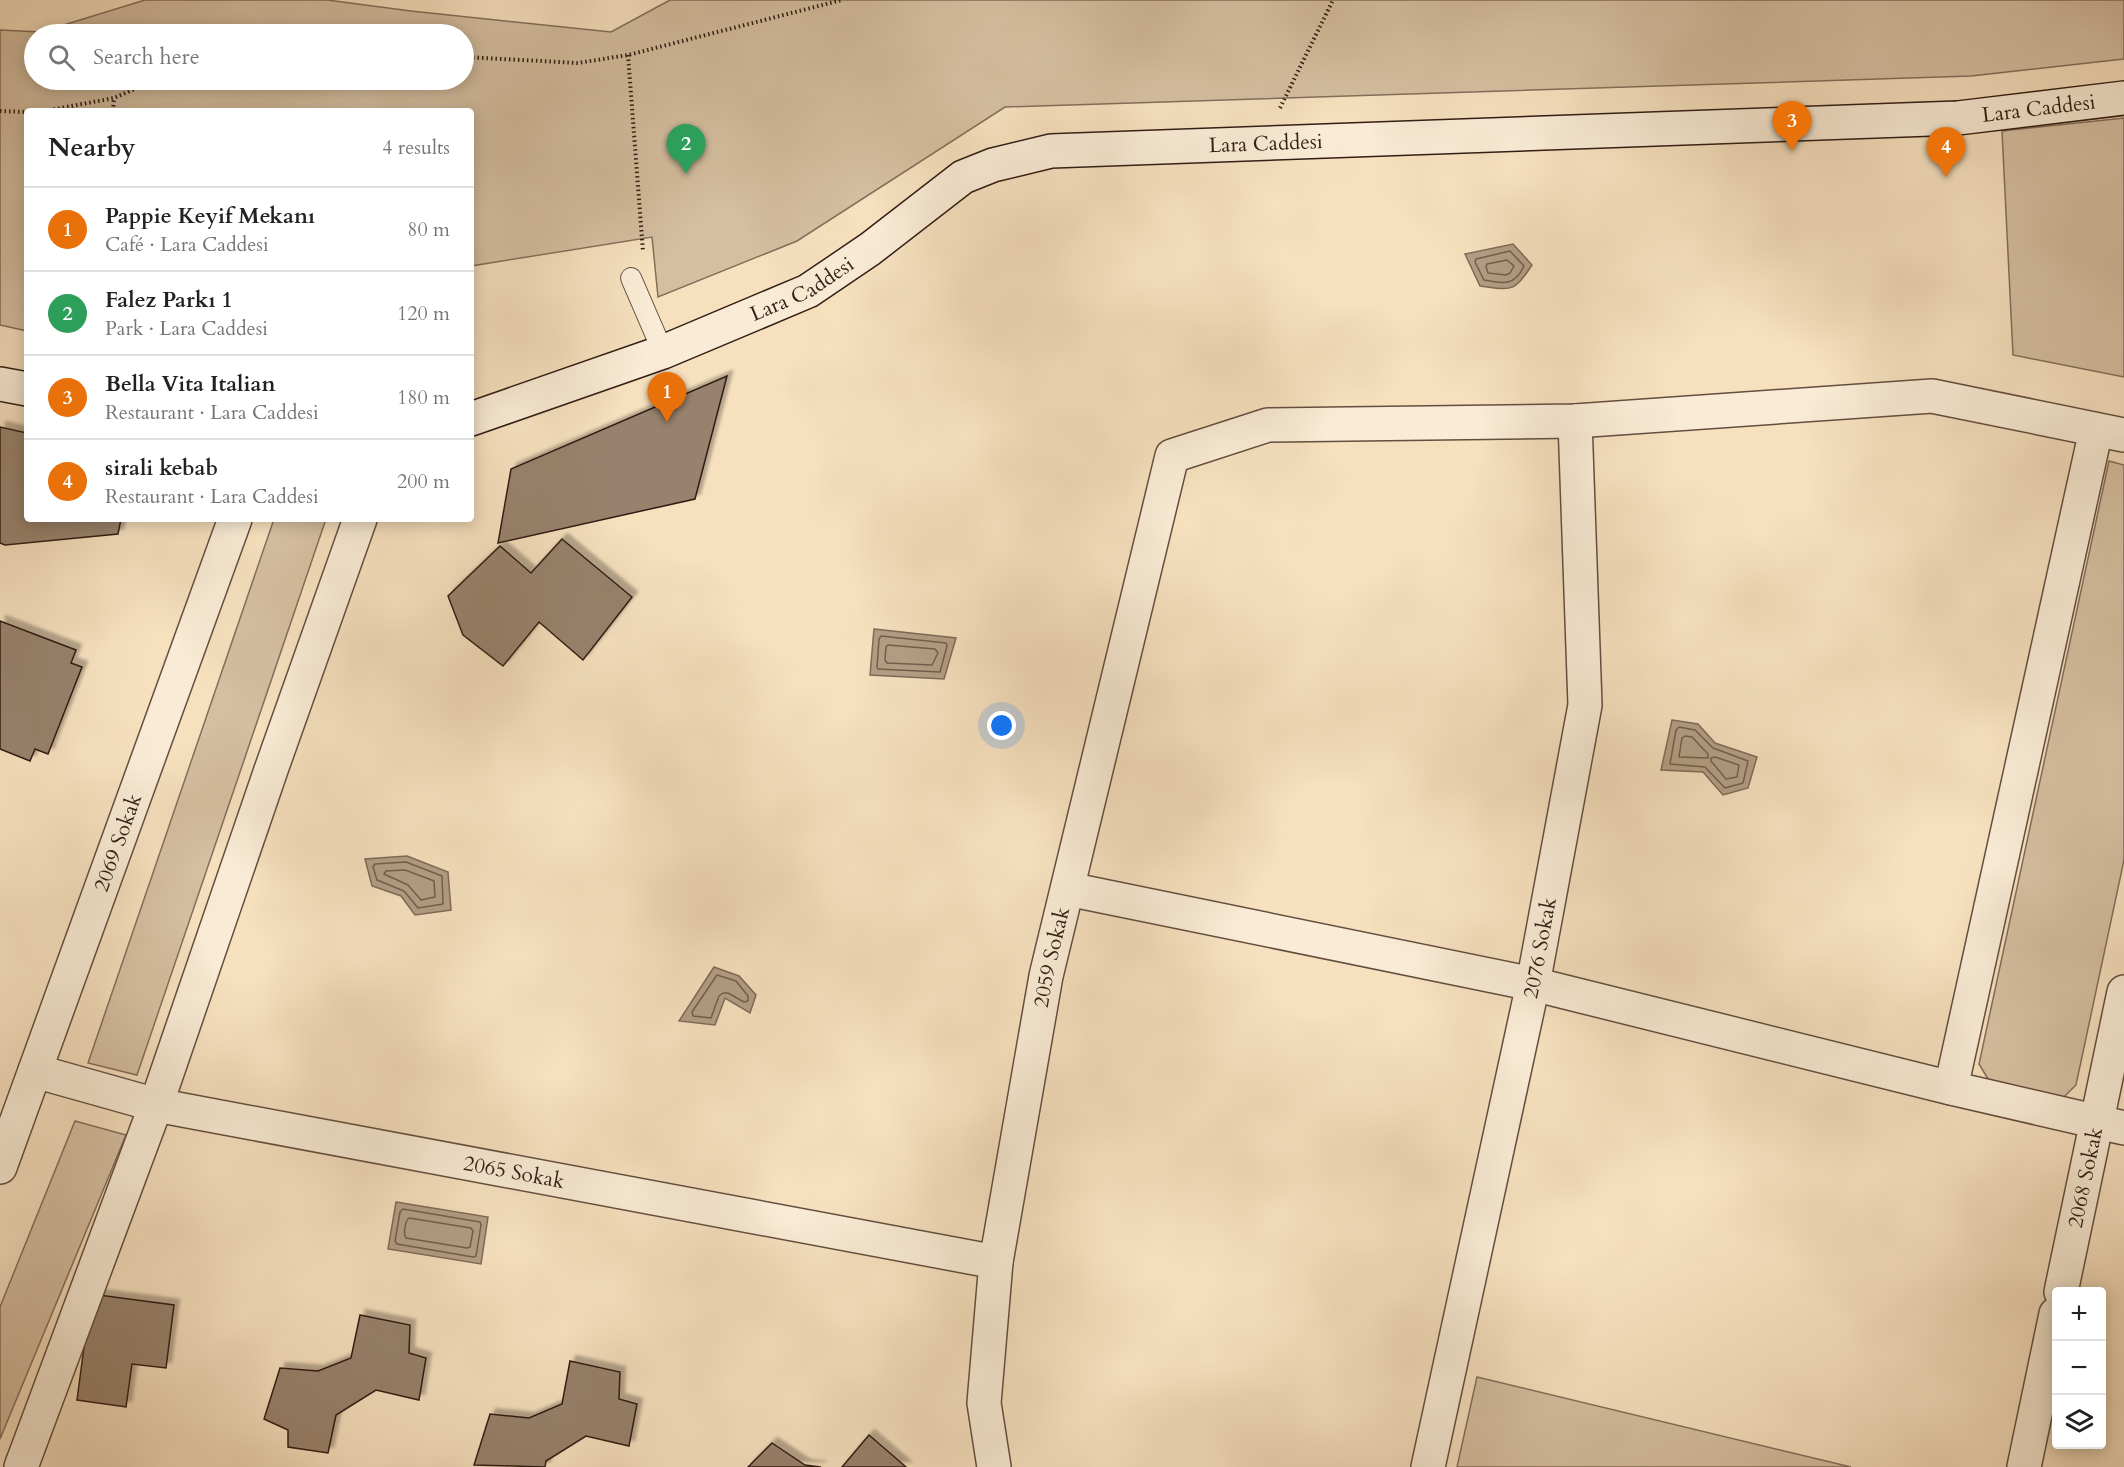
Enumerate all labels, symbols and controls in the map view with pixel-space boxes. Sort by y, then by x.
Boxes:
search box [24,24,474,90]
icon: search [45,41,78,74]
text: Search here [93,42,200,72]
street label: Lara Caddesi [1980,88,2097,130]
pin: 3 [1772,102,1812,151]
pin: 2 [666,124,706,174]
street label: Lara Caddesi [1208,127,1323,160]
pin: 4 [1926,128,1966,177]
text: Nearby [48,130,136,165]
text: 4 results [382,134,450,161]
text: Pappie Keyif Mekanı [105,201,315,231]
text: 1 [62,216,73,243]
text: 80 m [407,216,450,243]
text: Café · Lara Caddesi [105,231,269,258]
street label: Lara Caddesi [746,250,860,329]
text: Falez Parkı 1 [105,285,233,315]
text: 2 [62,300,73,327]
text: 120 m [397,300,450,327]
text: Park · Lara Caddesi [105,315,268,342]
text: Bella Vita Italian [105,369,276,399]
pin: 1 [648,372,686,422]
text: 3 [62,384,73,411]
text: 180 m [397,384,450,411]
text: Restaurant · Lara Caddesi [105,399,319,426]
text: sirali kebab [105,453,218,483]
text: 4 [62,468,73,495]
text: 200 m [397,468,450,495]
text: Restaurant · Lara Caddesi [105,483,319,510]
your location [987,711,1016,740]
street label: 2069 Sokak [87,789,149,896]
street label: 2076 Sokak [1516,894,1564,1001]
street label: 2059 Sokak [1027,903,1077,1010]
street label: 2068 Sokak [2061,1124,2110,1231]
street label: 2065 Sokak [461,1149,568,1196]
map controls [2052,1287,2106,1449]
button: + [2052,1287,2106,1341]
button: − [2052,1341,2106,1395]
button: layers [2052,1395,2106,1449]

